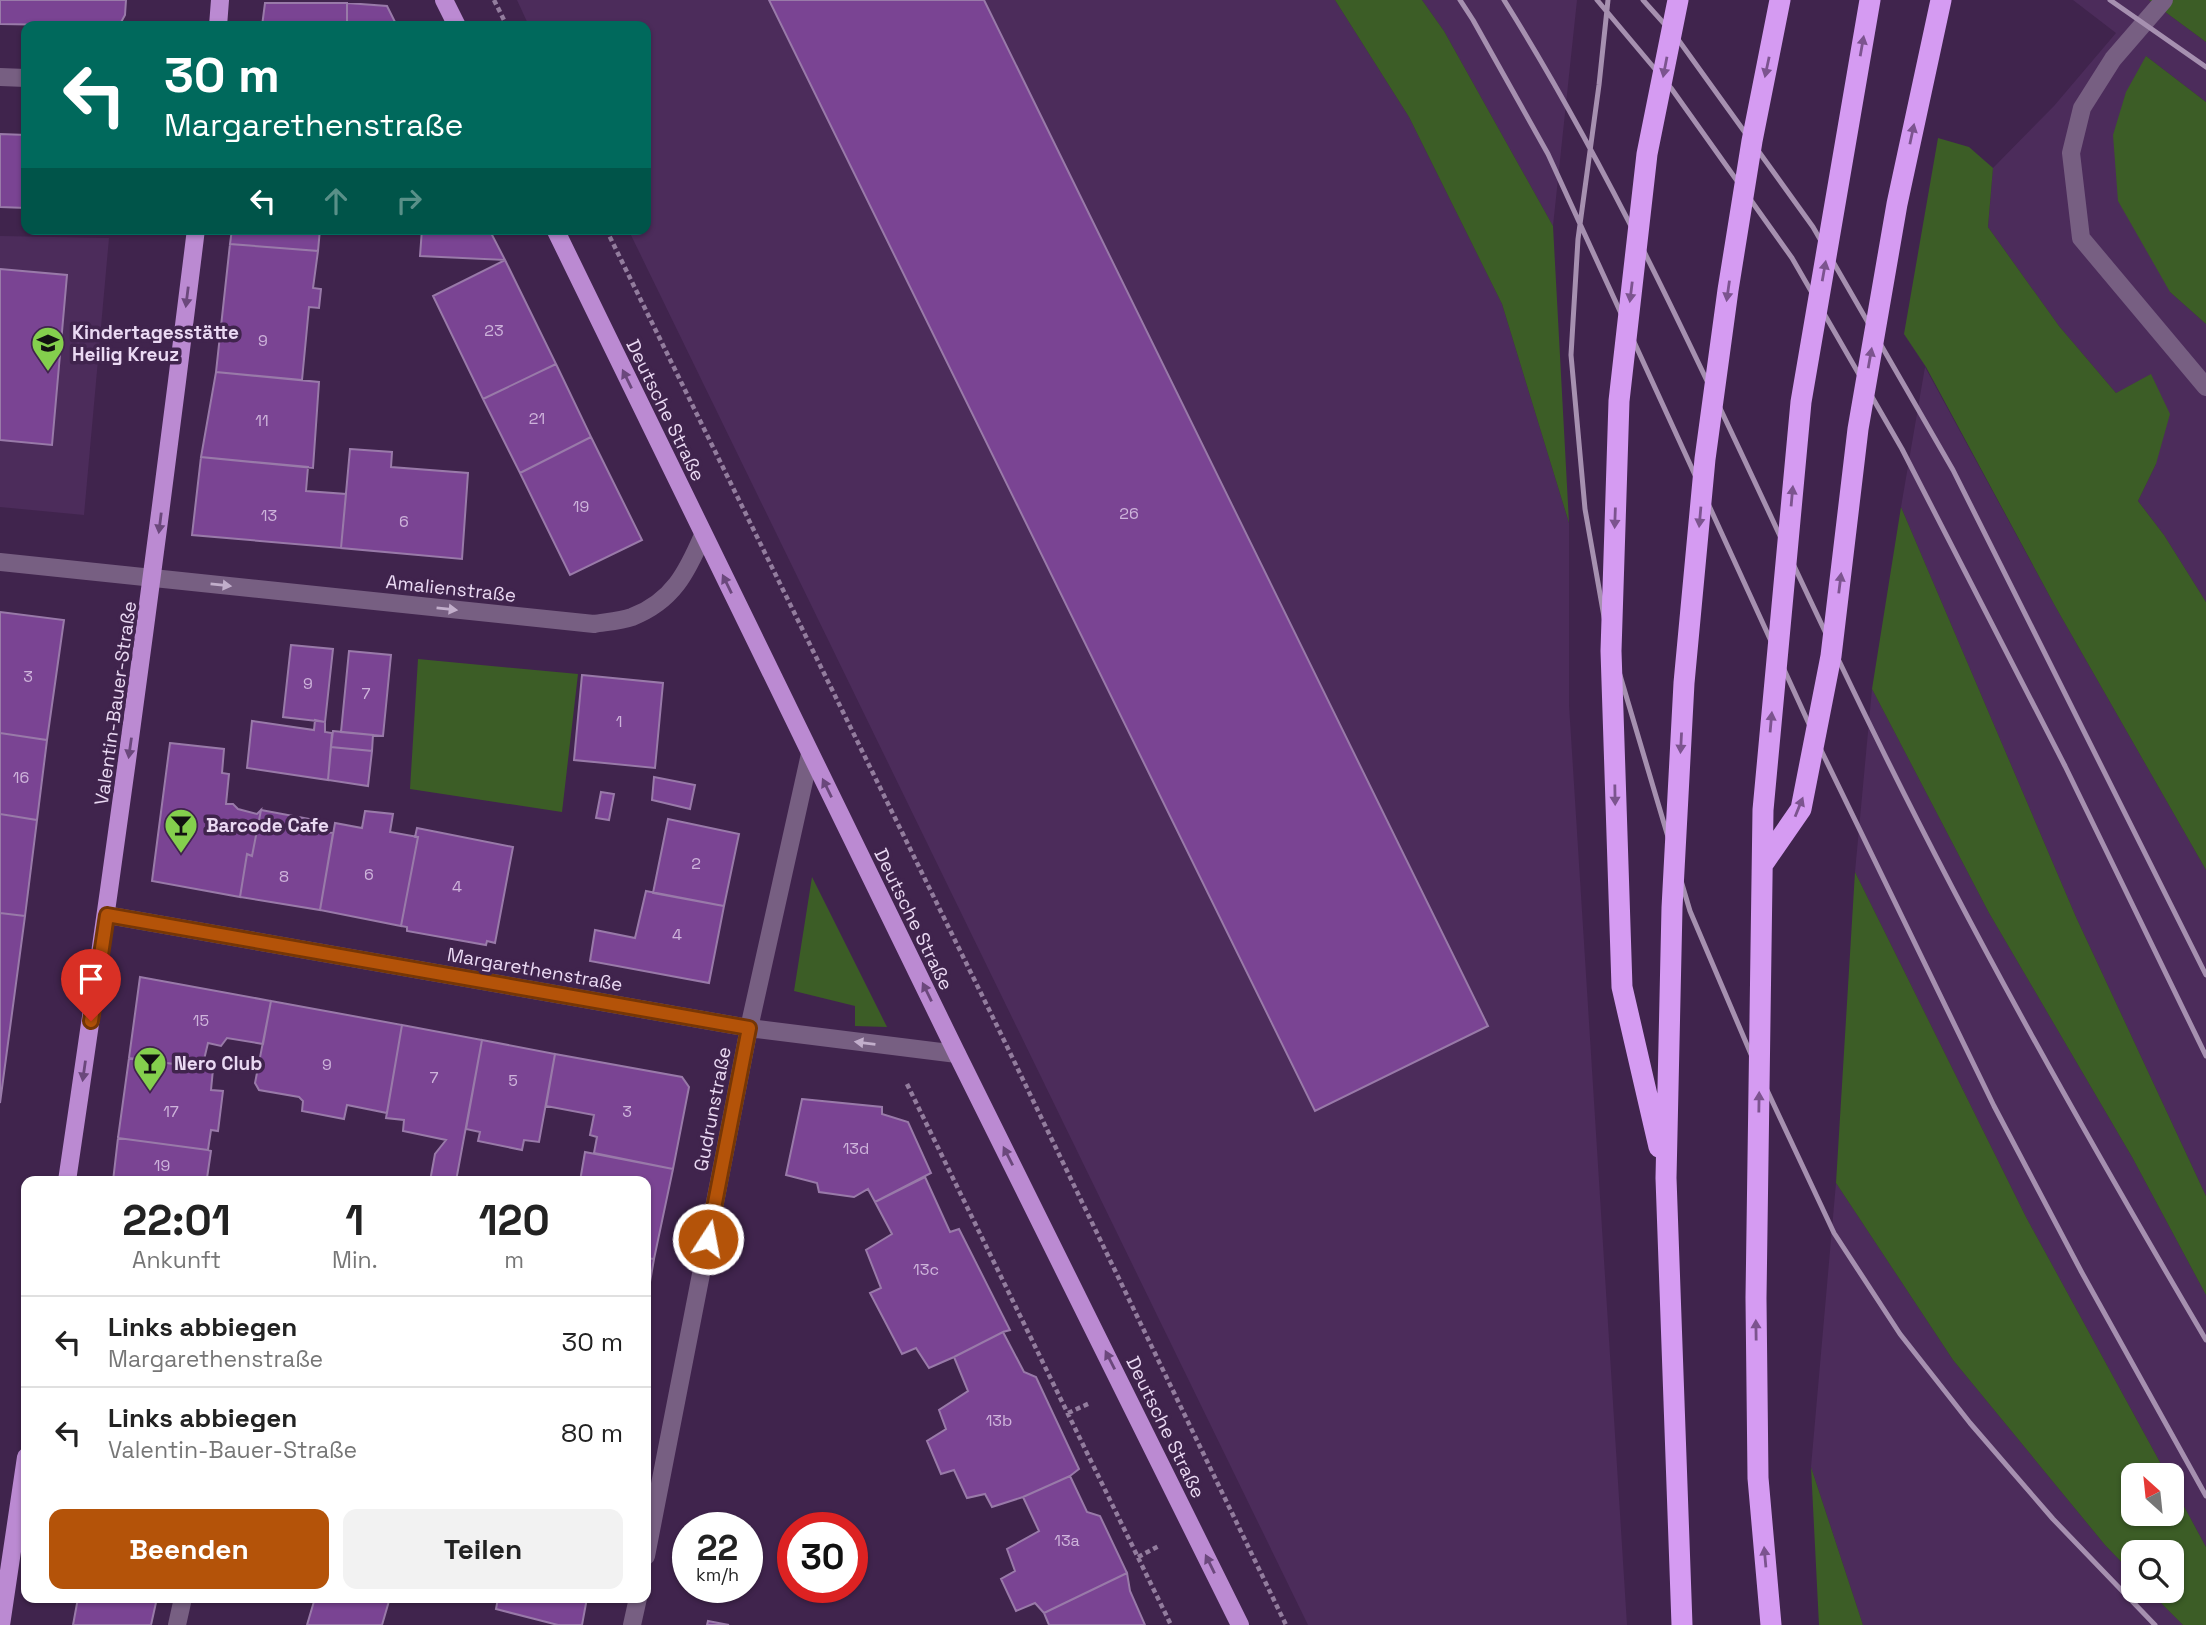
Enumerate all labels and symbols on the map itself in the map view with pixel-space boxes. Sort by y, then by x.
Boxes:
one-way arrow [1857,35,1868,57]
one-way arrow [1659,56,1670,78]
one-way arrow [1761,56,1772,78]
one-way arrow [1907,123,1918,145]
one-way arrow [1819,259,1830,281]
one-way arrow [1722,280,1733,302]
one-way arrow [1626,281,1637,303]
one-way arrow [182,286,193,308]
place label: Kindertagesstätte Heilig Kreuz [72,320,239,367]
house number: 23 [484,320,504,341]
school or university icon: Kindertagesstätte Heilig Kreuz [29,324,67,373]
house number: 9 [258,330,268,351]
street label: Deutsche Straße [620,335,711,485]
one-way arrow [1865,347,1876,369]
one-way arrow [622,369,633,389]
house number: 21 [529,408,545,429]
house number: 11 [255,410,269,431]
one-way arrow [1787,485,1798,507]
house number: 19 [573,496,589,517]
house number: 26 [1119,503,1139,524]
house number: 13 [261,505,277,526]
one-way arrow [1694,506,1705,528]
one-way arrow [1610,508,1621,530]
house number: 6 [399,511,409,532]
one-way arrow [154,512,165,534]
street label: Amalienstraße [385,569,517,608]
one-way arrow [1834,572,1845,594]
one-way arrow [721,574,732,594]
one-way arrow [210,579,232,590]
street label: Valentin-Bauer-Straße [89,599,142,807]
one-way arrow [436,603,458,614]
house number: 3 [23,666,33,687]
house number: 9 [303,673,313,694]
house number: 7 [361,683,371,704]
house number: 1 [616,711,622,732]
one-way arrow [1766,711,1777,733]
one-way arrow [1675,733,1686,755]
one-way arrow [124,737,135,759]
house number: 16 [13,767,29,788]
one-way arrow [821,778,833,798]
one-way arrow [1609,784,1621,806]
one-way arrow [1794,796,1805,817]
bar icon: Barcode Cafe [162,806,200,855]
place label: Barcode Cafe [206,813,329,838]
street label: Deutsche Straße [868,844,959,994]
house number: 2 [691,853,701,874]
house number: 6 [364,864,374,885]
house number: 8 [279,866,289,887]
house number: 4 [452,876,462,897]
house number: 4 [672,924,682,945]
street label: Margarethenstraße [445,942,625,997]
pin [61,949,121,1021]
one-way arrow [921,982,932,1002]
house number: 15 [193,1010,209,1031]
one-way arrow [853,1037,875,1048]
bar icon: Nero Club [131,1044,169,1093]
street label: Gudrunstraße [688,1045,737,1173]
place label: Nero Club [174,1051,262,1076]
house number: 9 [322,1054,332,1075]
one-way arrow [78,1060,89,1082]
house number: 7 [429,1067,439,1088]
house number: 5 [508,1070,518,1091]
one-way arrow [1753,1091,1765,1113]
house number: 17 [163,1101,179,1122]
house number: 3 [622,1101,632,1122]
house number: 13d [843,1138,869,1159]
one-way arrow [1002,1146,1013,1166]
house number: 19 [154,1155,170,1176]
position arrow [671,1202,745,1276]
house number: 13c [913,1259,939,1280]
one-way arrow [1750,1319,1762,1341]
one-way arrow [1104,1350,1115,1370]
street label: Deutsche Straße [1120,1352,1211,1502]
house number: 13b [986,1410,1012,1431]
north arrow [2121,1463,2184,1526]
speed limit sign: 30 [777,1512,868,1603]
house number: 13a [1054,1530,1080,1551]
one-way arrow [1759,1546,1770,1568]
one-way arrow [1205,1554,1216,1574]

